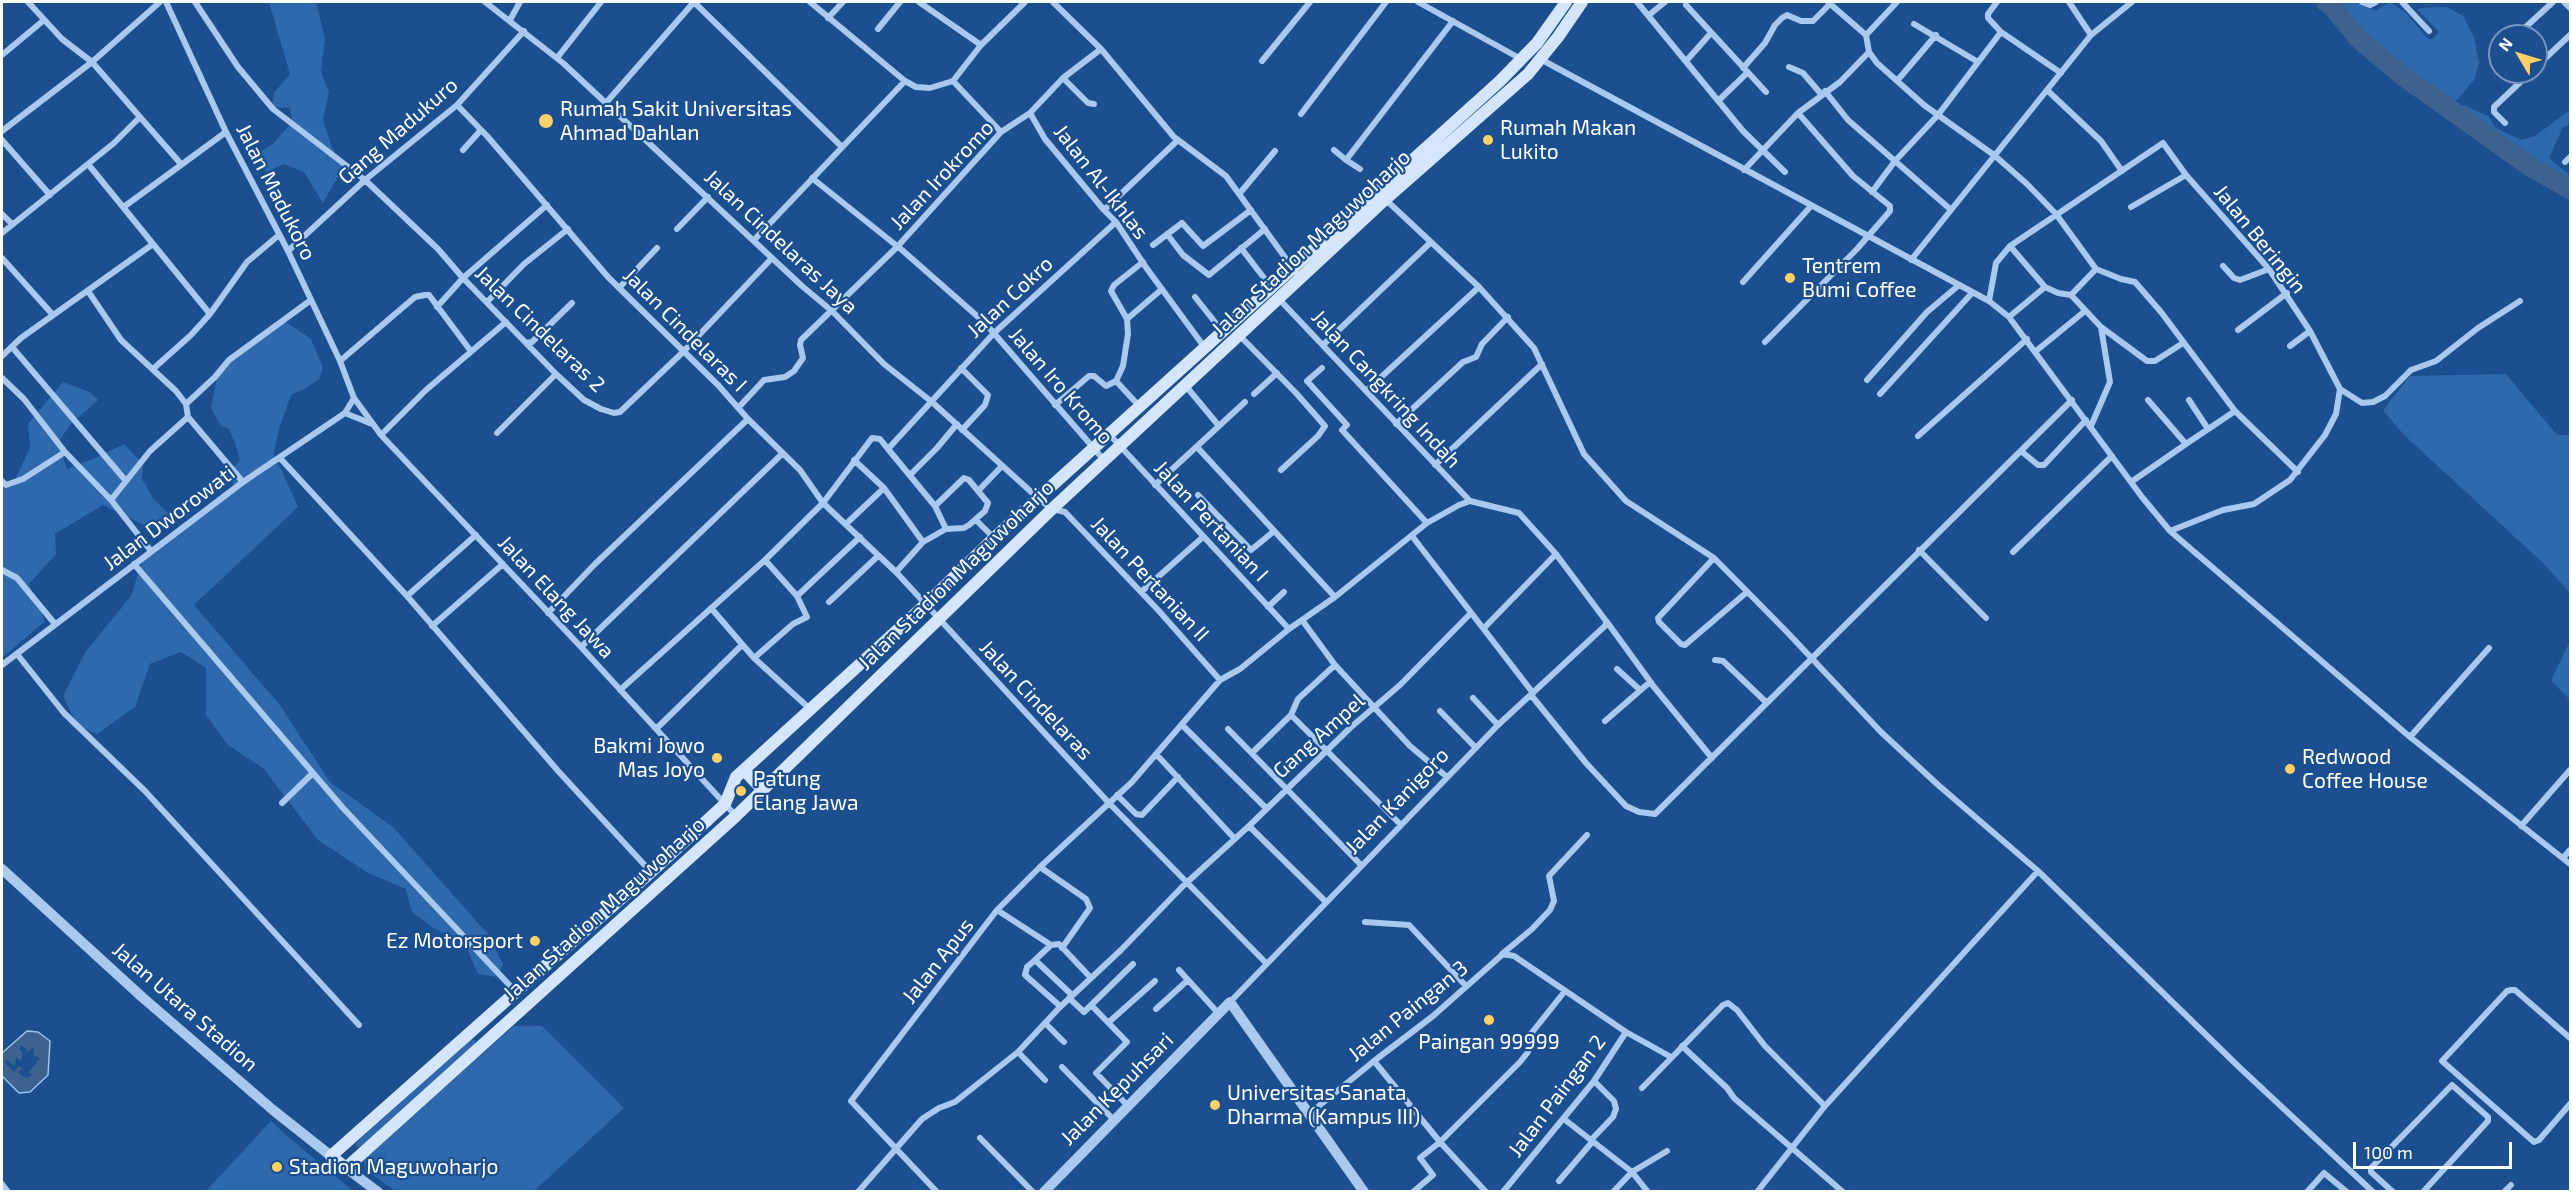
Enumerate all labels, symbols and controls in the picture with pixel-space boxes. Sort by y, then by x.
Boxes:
north arrow [2488,24,2548,84]
text: N [2494,33,2516,54]
street label: Gang Madukuro [333,72,463,190]
place label: Rumah Sakit Universitas Ahmad Dahlan [560,96,792,146]
marker: Rumah Sakit Universitas Ahmad Dahlan [537,112,555,130]
street label: Jalan Irokromo [885,115,999,235]
place label: Rumah Makan Lukito [1500,115,1636,165]
street label: Jalan Madukoro [231,120,321,264]
street label: Jalan Al-Ikhlas [1048,120,1154,244]
marker: Rumah Makan Lukito [1481,133,1495,147]
street label: Jalan Stadion Maguwoharjo [1206,144,1416,342]
street label: Jalan Cindelaras Jaya [699,164,863,320]
street label: Jalan Beringin [2208,180,2312,298]
street label: Jalan Cokro [962,251,1058,343]
place label: Tentrem Bumi Coffee [1802,253,1916,303]
street label: Jalan Cindelaras 2 [470,261,610,397]
street label: Jalan Cindelaras I [618,263,752,397]
marker: Tentrem Bumi Coffee [1783,271,1797,285]
street label: Jalan Cangkring Indah [1306,305,1466,473]
street label: Jalan Iro Kromo [1003,322,1119,450]
street label: Jalan Pertanian I [1149,455,1273,587]
street label: Jalan Dworowati [98,460,240,576]
street label: Jalan Stadion Maguwoharjo [853,475,1059,675]
street label: Jalan Pertanian II [1086,511,1214,647]
street label: Jalan Elang Jawa [493,530,619,664]
street label: Jalan Cindelaras [974,635,1098,765]
street label: Gang Ampel [1268,688,1370,784]
place label: Bakmi Jowo Mas Joyo [593,733,705,783]
street label: Jalan Kanigoro [1340,743,1454,859]
place label: Redwood Coffee House [2302,744,2428,794]
marker: Bakmi Jowo Mas Joyo [710,751,724,765]
marker: Redwood Coffee House [2283,762,2297,776]
place label: Patung Elang Jawa [753,766,859,816]
marker: Patung Elang Jawa [734,784,748,798]
street label: Jalan Stadion Maguwoharjo [498,812,710,1006]
street label: Jalan Apus [897,913,979,1009]
place label: Ez Motorsport [386,928,523,954]
marker: Ez Motorsport [528,934,542,948]
street label: Jalan Utara Stadion [107,937,263,1077]
street label: Jalan Paingan 3 [1343,955,1473,1067]
marker: Paingan 99999 [1482,1013,1496,1027]
street label: Jalan Kepuhsari [1055,1027,1179,1151]
place label: Paingan 99999 [1418,1029,1560,1055]
street label: Jalan Paingan 2 [1503,1030,1611,1162]
place label: Universitas Sanata Dharma (Kampus III) [1227,1080,1420,1130]
marker: Universitas Sanata Dharma (Kampus III) [1208,1098,1222,1112]
scale bar [2356,1130,2515,1168]
text: 100 m [2364,1141,2413,1163]
place label: Stadion Maguwoharjo [289,1154,498,1180]
marker: Stadion Maguwoharjo [270,1160,284,1174]

